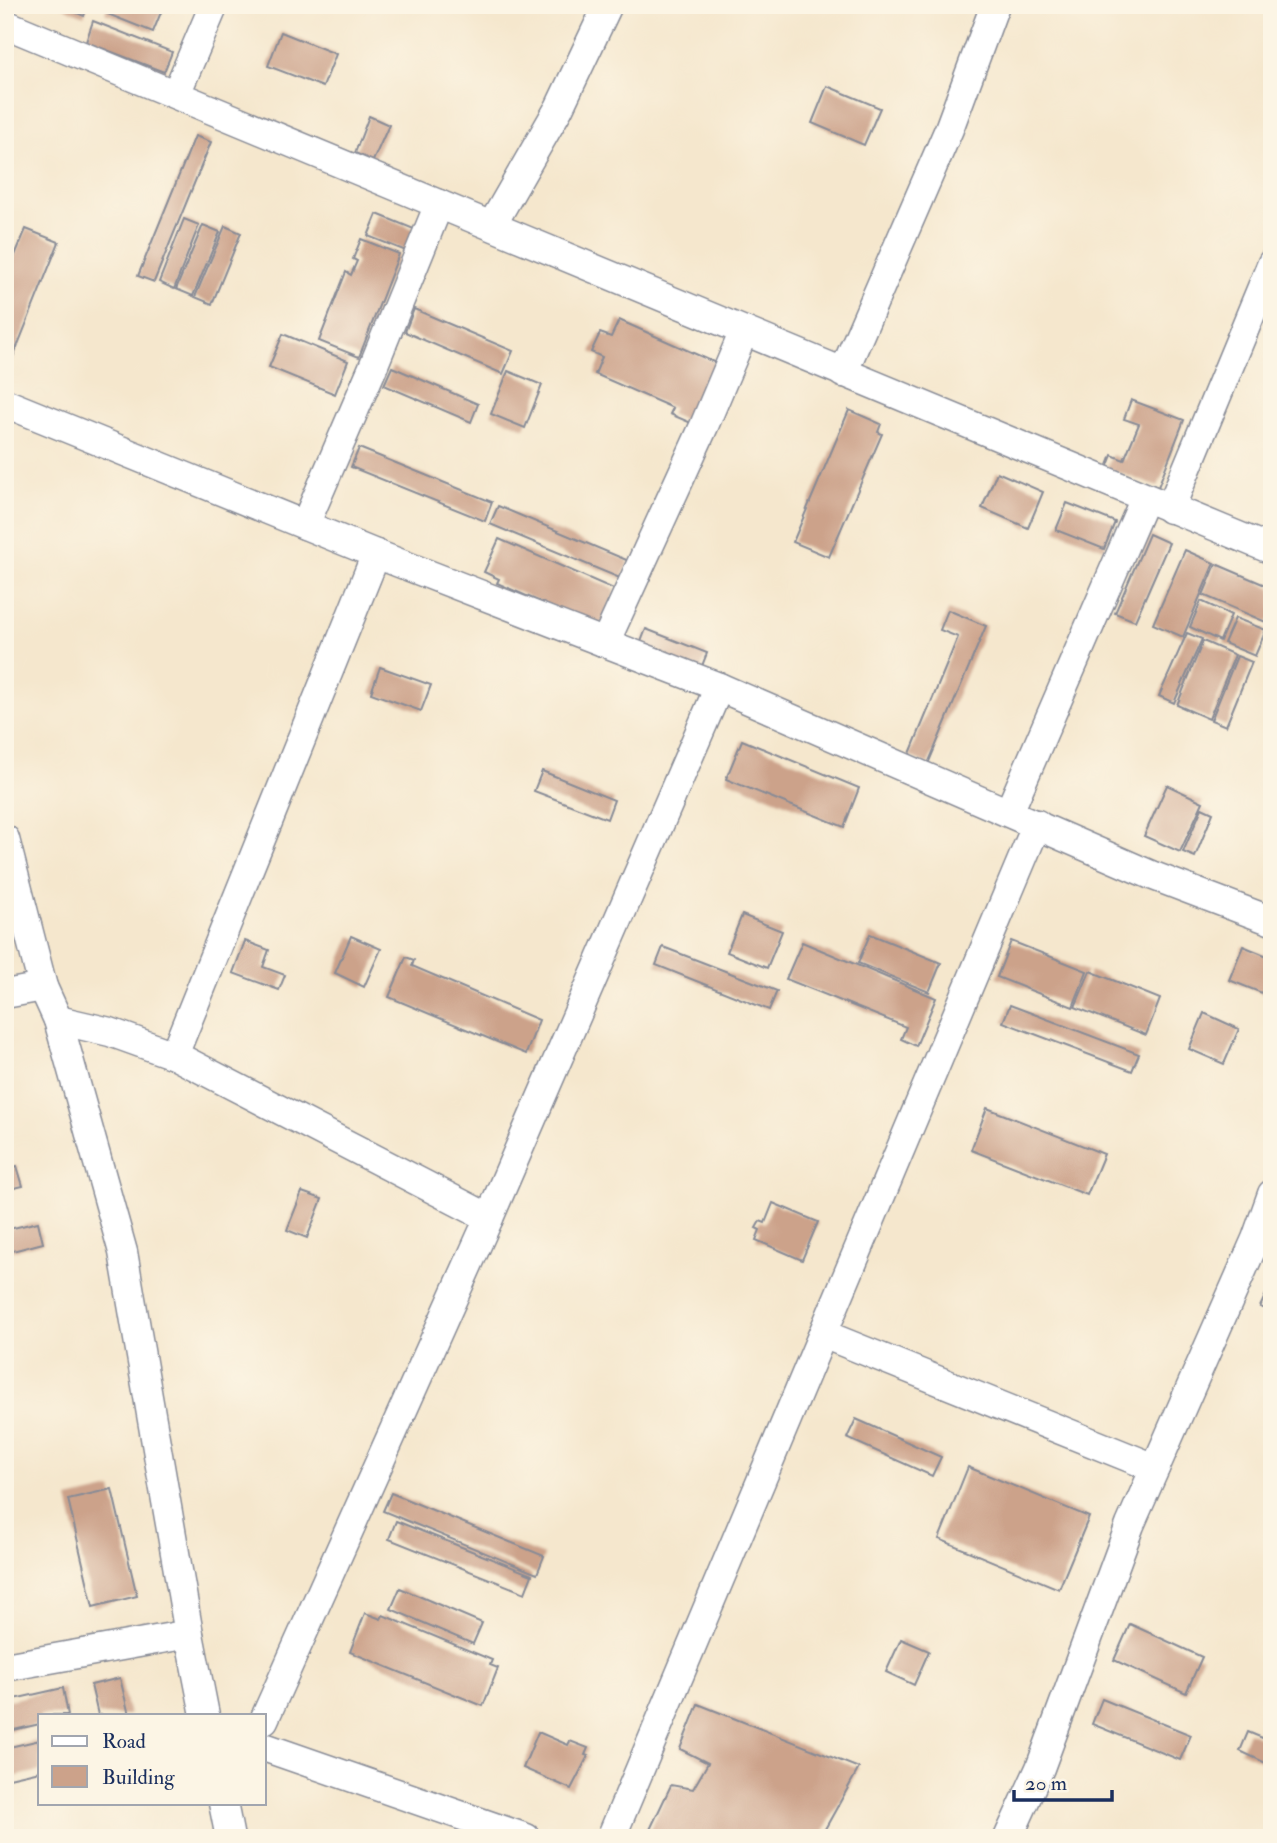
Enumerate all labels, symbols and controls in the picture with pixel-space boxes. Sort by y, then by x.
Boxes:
legend [38,1714,266,1804]
text: Road [102,1728,147,1755]
scale bar [1014,1759,1112,1803]
text: Building [102,1764,175,1791]
text: 20 m [1025,1770,1067,1797]

